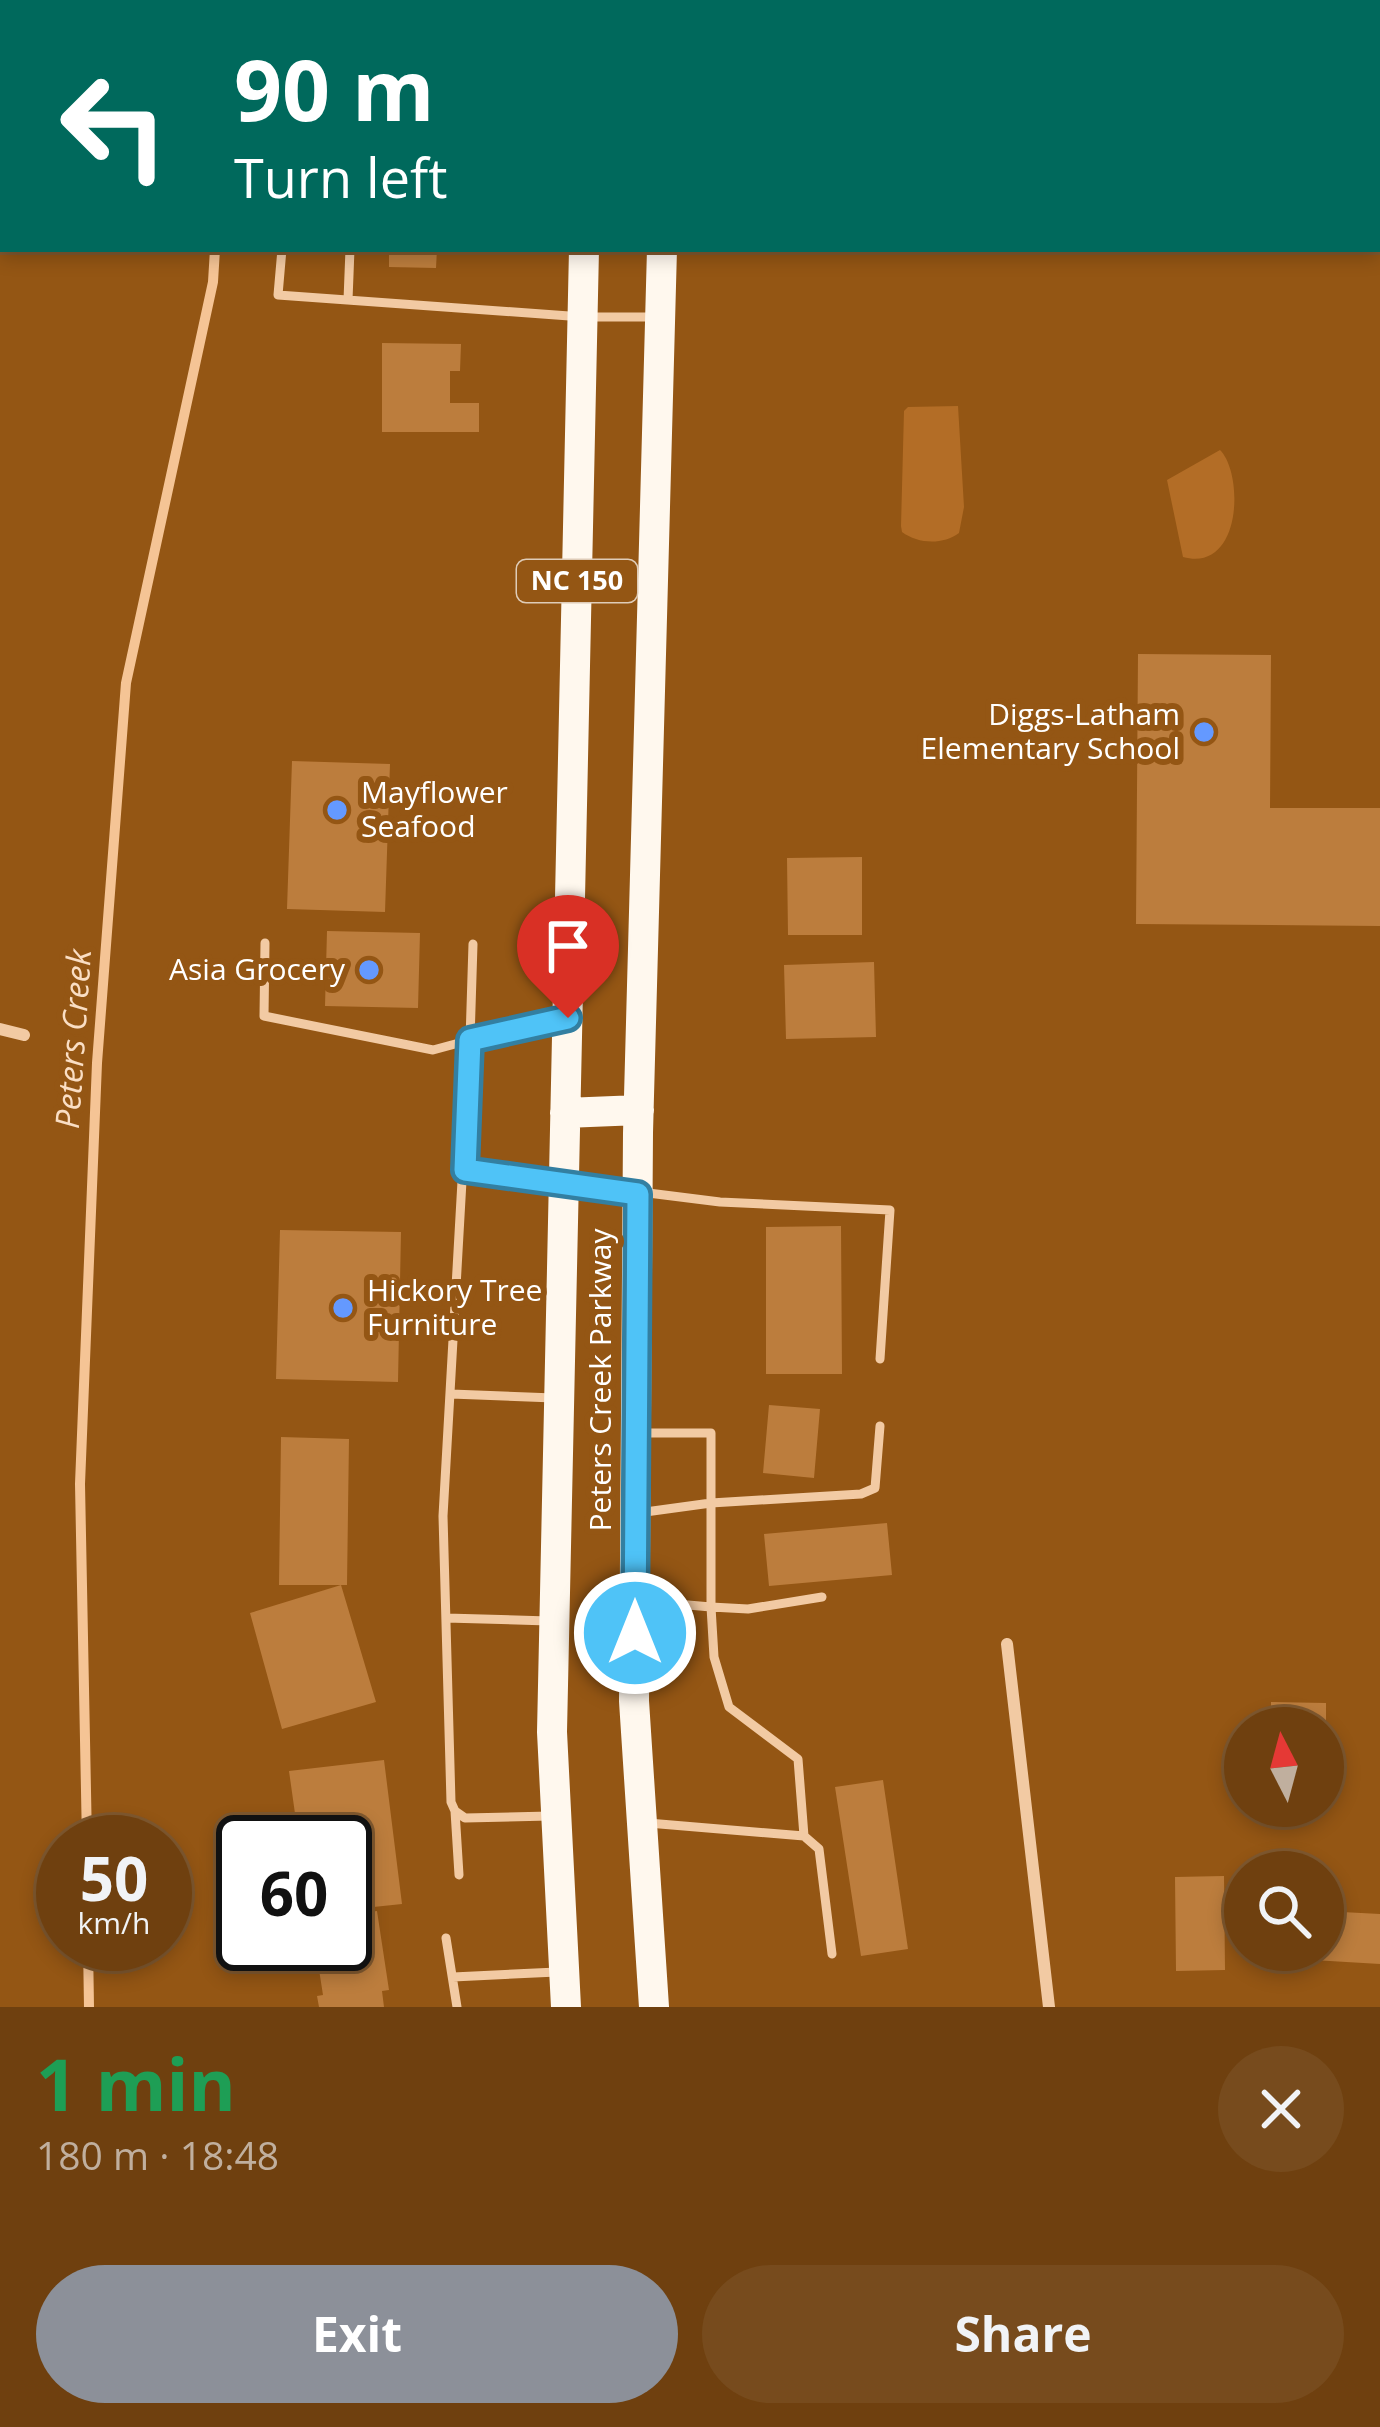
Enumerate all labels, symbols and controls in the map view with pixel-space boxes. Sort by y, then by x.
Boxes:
text: 90 m [234,31,434,146]
icon: left [36,48,192,204]
text: Turn left [234,140,447,214]
road number: NC 150 [517,560,637,602]
place label: Diggs-Latham Elementary School [921,693,1180,768]
marker: Diggs-Latham Elementary School [1191,719,1217,745]
place label: Mayflower Seafood [361,771,508,846]
marker: Mayflower Seafood [324,797,350,823]
pin [517,895,619,1018]
icon: arrive [535,913,601,979]
water label: Peters Creek [44,946,101,1130]
place label: Asia Grocery [169,948,346,989]
marker: Asia Grocery [356,957,382,983]
street label: Peters Creek Parkway [579,1228,620,1531]
place label: Hickory Tree Furniture [367,1269,542,1344]
marker: Hickory Tree Furniture [330,1295,356,1321]
position arrow [572,1570,698,1696]
north arrow [1224,1707,1344,1827]
map controls [1224,1707,1344,1971]
speed limit sign: 60 [216,1815,372,1971]
text: 50 [80,1837,148,1919]
button: search [1224,1851,1344,1971]
text: km/h [78,1902,150,1943]
text: 1 min [36,2034,236,2132]
button: close [1218,2046,1344,2172]
text: 180 m · 18:48 [36,2128,279,2181]
button: Exit [36,2265,678,2403]
button: Share [702,2265,1344,2403]

